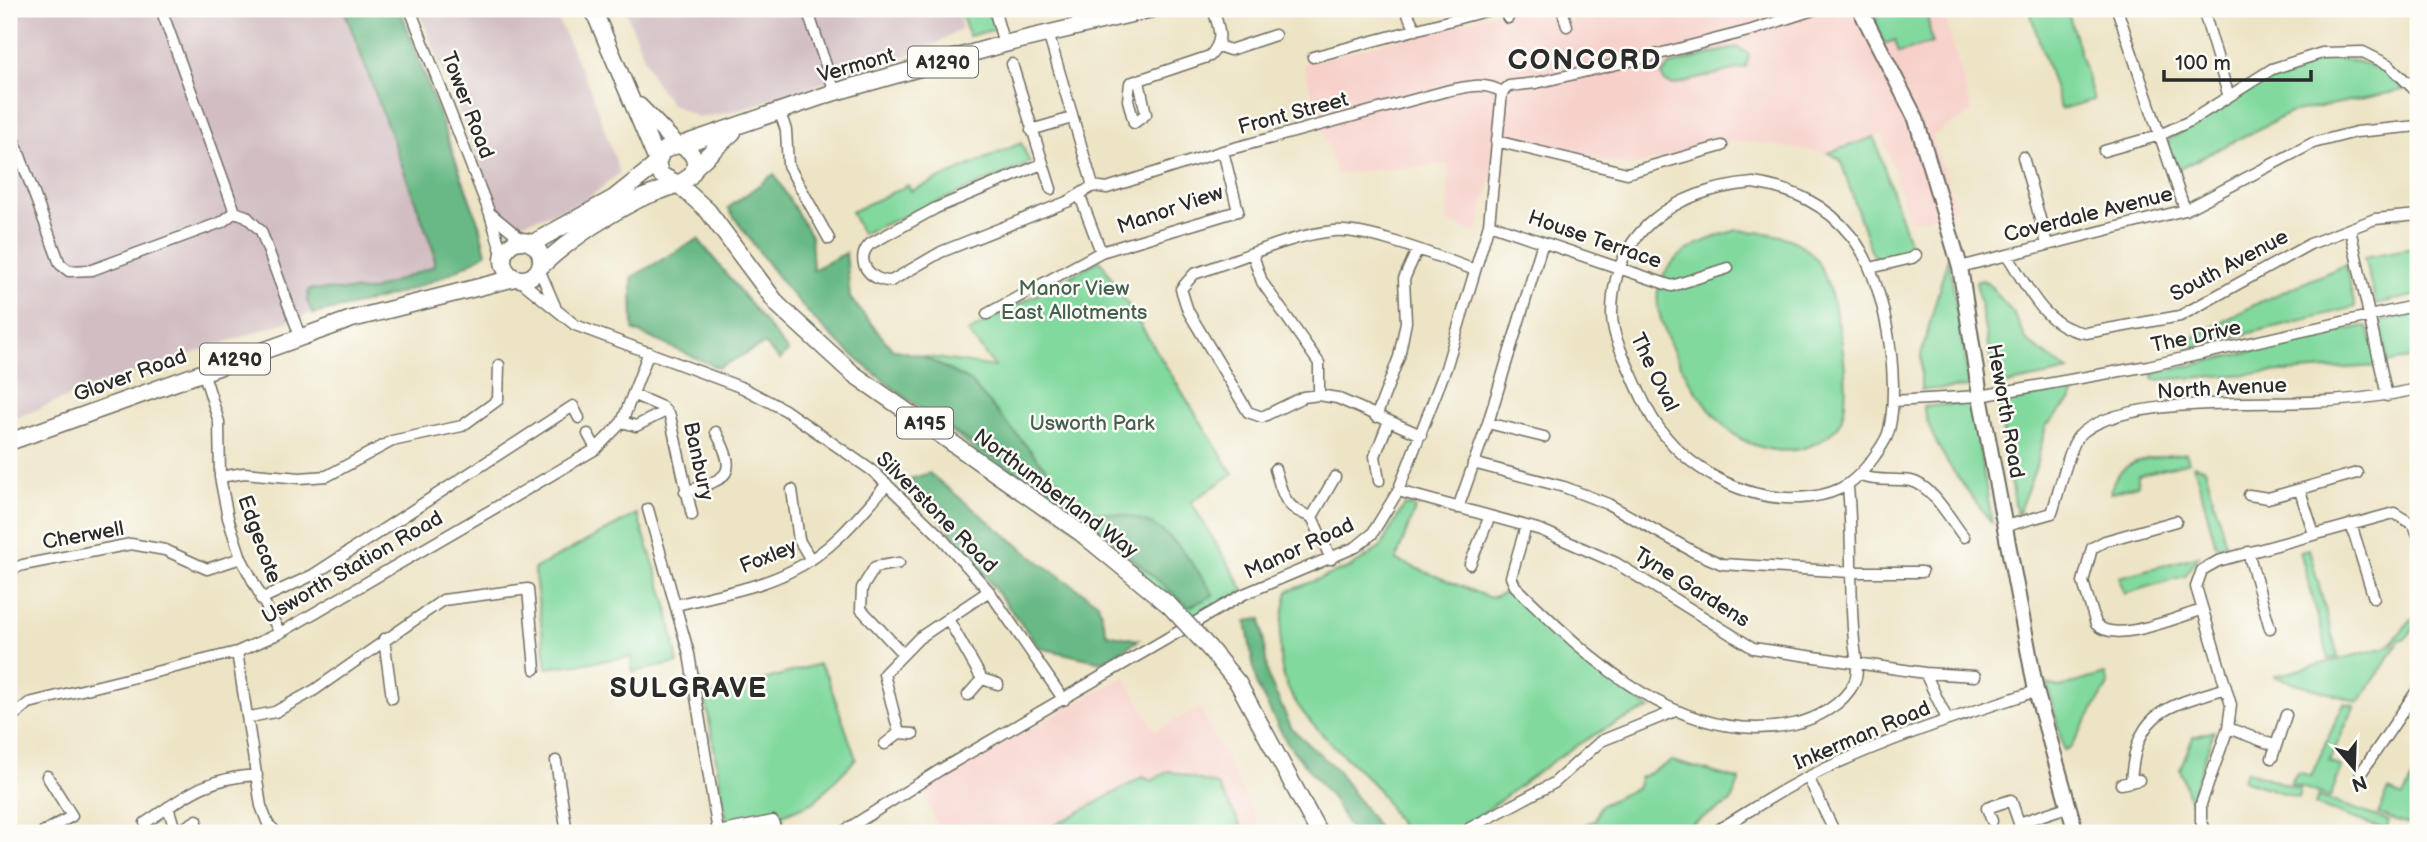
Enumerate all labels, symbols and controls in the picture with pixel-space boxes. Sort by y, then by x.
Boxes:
scale bar [2164,38,2312,82]
street label: Vermont [815,42,898,88]
district label: CONCORD [1508,44,1662,77]
road number: A1290 [908,46,978,78]
street label: Tower Road [436,48,499,162]
text: 100 m [2175,51,2231,76]
street label: Front Street [1235,87,1351,140]
street label: Manor View [1114,180,1227,239]
street label: Coverdale Avenue [2001,181,2175,248]
street label: House Terrace [1525,205,1665,274]
street label: South Avenue [2166,224,2293,307]
park label: Manor View East Allotments [1001,276,1147,325]
street label: The Drive [2149,315,2243,358]
street label: The Oval [1625,329,1684,416]
street label: Heworth Road [1981,342,2030,480]
street label: Glover Road [70,343,190,407]
road number: A1290 [200,344,270,374]
street label: North Avenue [2157,373,2287,404]
road number: A195 [897,408,953,438]
park label: Usworth Park [1029,411,1155,436]
street label: Banbury [678,420,719,503]
street label: Northumberland Way [969,424,1143,564]
street label: Silverstone Road [871,447,1002,578]
street label: Edgecote [232,492,287,586]
street label: Usworth Station Road [257,505,447,629]
street label: Manor Road [1241,512,1358,585]
street label: Cherwell [40,516,126,555]
street label: Foxley [736,534,801,579]
street label: Tyne Gardens [1629,542,1754,633]
district label: SULGRAVE [610,672,768,705]
street label: Inkerman Road [1790,695,1934,775]
north arrow [2318,734,2388,804]
text: N [2349,769,2370,796]

